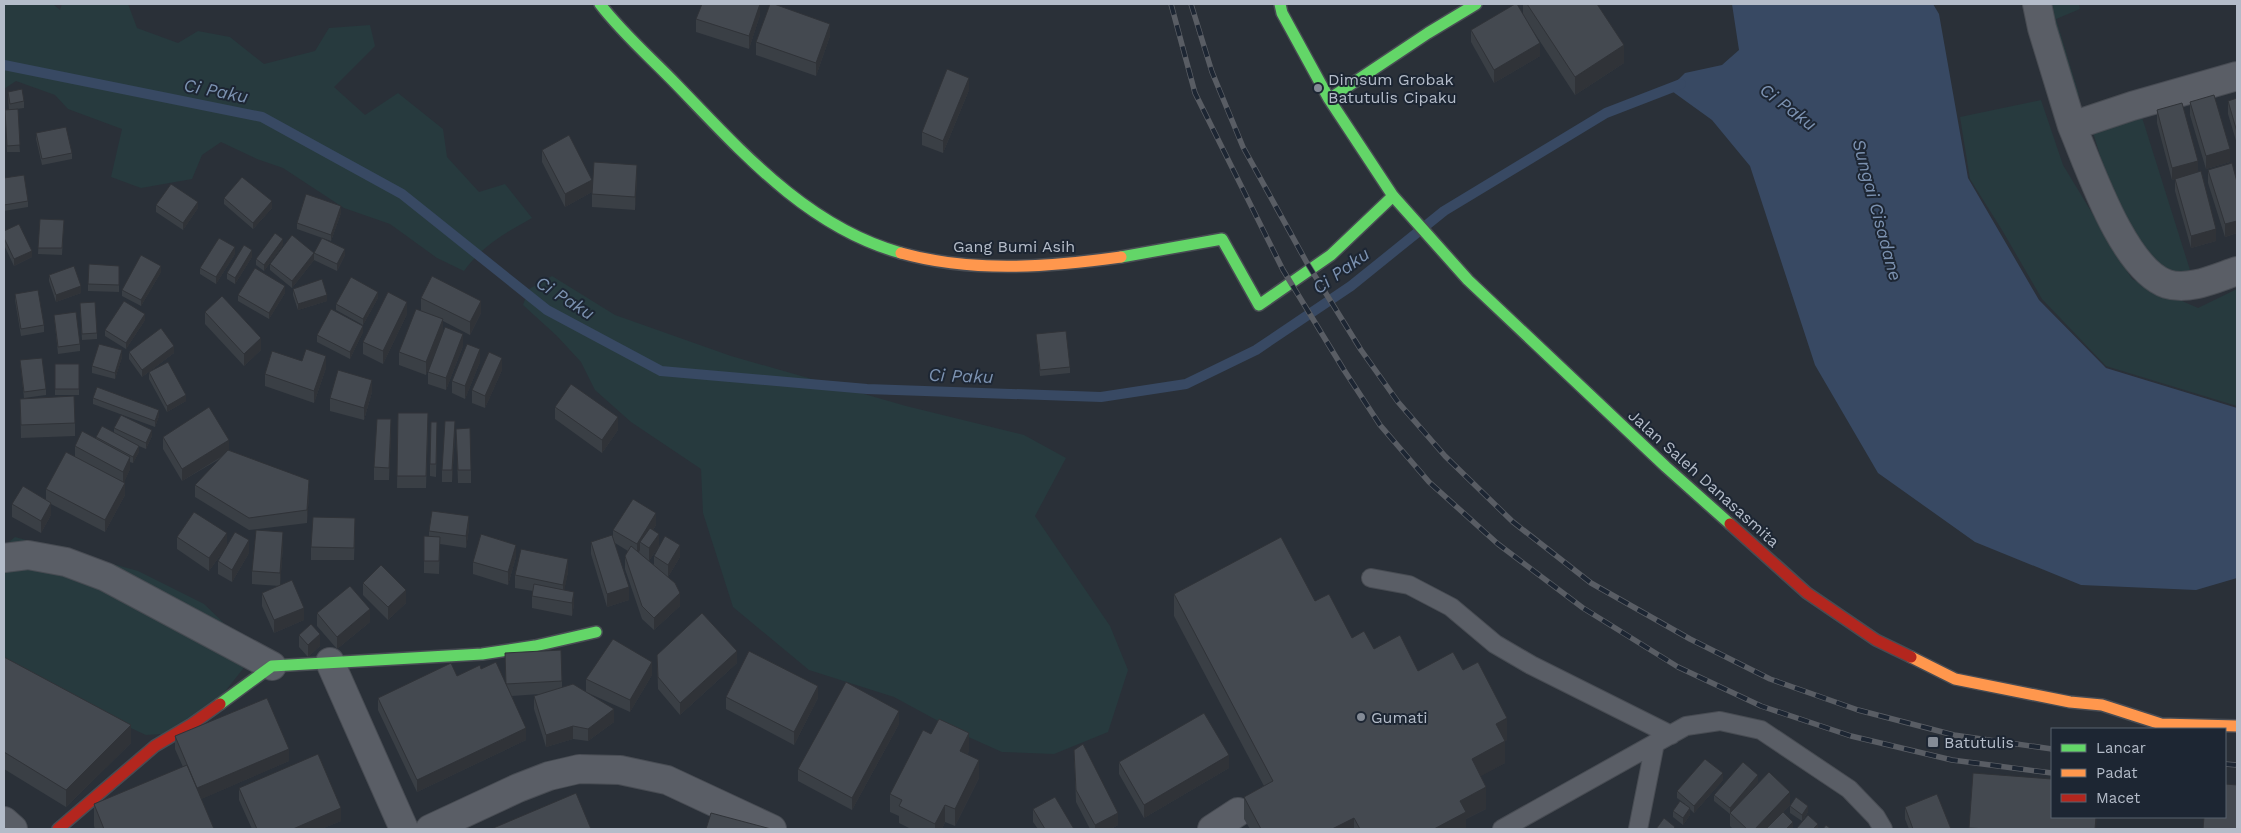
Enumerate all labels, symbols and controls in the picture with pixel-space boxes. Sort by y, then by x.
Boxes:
place label: Dimsum Grobak Batutulis Cipaku [1328,70,1457,107]
water label: Ci Paku [182,74,250,107]
water label: Ci Paku [1756,79,1821,135]
marker: Dimsum Grobak Batutulis Cipaku [1312,82,1324,94]
water label: Sungai Cisadane [1848,137,1907,283]
street label: Gang Bumi Asih [953,237,1075,256]
water label: Ci Paku [1308,243,1373,298]
water label: Ci Paku [532,271,599,324]
water label: Ci Paku [928,364,994,387]
street label: Jalan Saleh Danasasmita [1624,406,1783,551]
place label: Gumati [1371,708,1427,727]
marker: Gumati [1355,711,1367,723]
legend [2051,728,2226,818]
place label: Batutulis [1944,733,2014,752]
marker: Batutulis [1926,735,1940,749]
text: Lancar [2096,739,2146,757]
text: Padat [2096,764,2138,782]
text: Macet [2096,789,2141,807]

